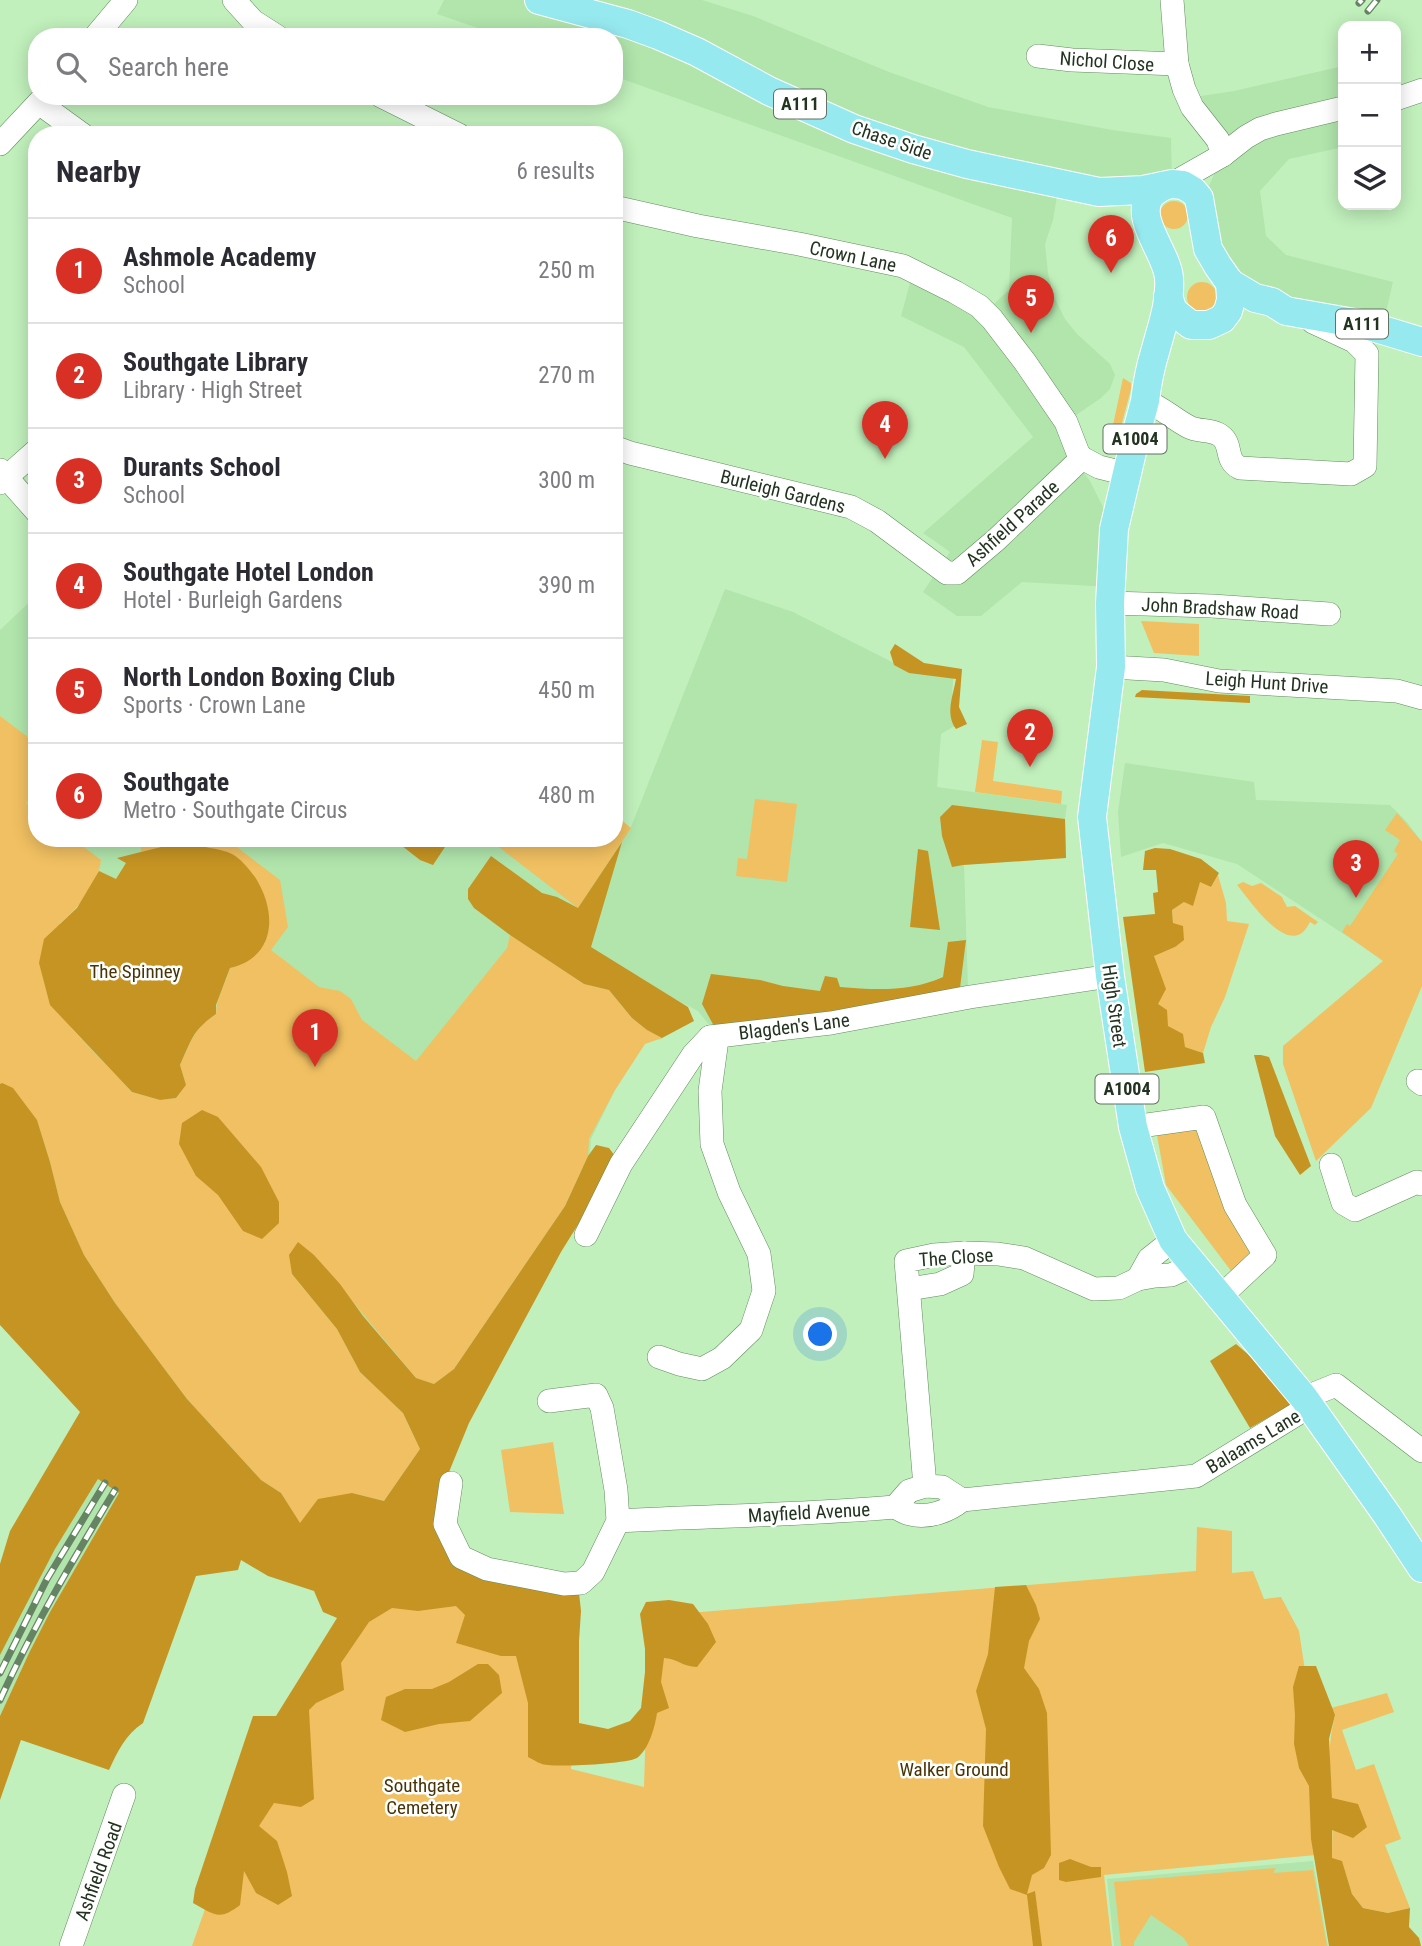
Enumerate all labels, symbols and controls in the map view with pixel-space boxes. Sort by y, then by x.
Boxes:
map controls [1338,21,1401,210]
button: + [1338,21,1401,84]
search box [28,28,623,105]
street label: Nichol Close [1059,47,1155,76]
icon: search [52,48,90,86]
text: Search here [108,52,229,82]
button: − [1338,84,1401,147]
road number: A111 [774,90,826,119]
street label: Chase Side [849,116,935,165]
button: layers [1338,147,1401,210]
text: Nearby [56,154,141,189]
text: 6 results [517,158,595,185]
pin: 6 [1088,215,1134,273]
street label: Crown Lane [807,236,898,277]
text: Ashmole Academy [123,242,316,272]
text: 1 [73,257,85,284]
text: 250 m [538,257,595,284]
text: School [123,272,185,299]
pin: 5 [1008,275,1054,333]
road number: A111 [1336,310,1388,338]
text: Southgate Library [123,347,308,377]
text: 2 [73,362,85,389]
text: 270 m [538,362,595,389]
text: Library · High Street [123,377,302,404]
pin: 4 [862,401,908,459]
road number: A1004 [1104,424,1166,454]
text: Durants School [123,452,281,482]
street label: Burleigh Gardens [718,465,848,518]
text: 3 [73,467,85,494]
text: 300 m [538,467,595,494]
street label: Ashfield Parade [961,475,1064,571]
text: School [123,482,185,509]
text: Southgate Hotel London [123,557,374,587]
text: 4 [73,572,85,599]
text: 390 m [538,572,595,599]
text: Hotel · Burleigh Gardens [123,587,343,614]
street label: John Bradshaw Road [1141,593,1299,624]
text: North London Boxing Club [123,662,395,692]
street label: Leigh Hunt Drive [1205,667,1329,698]
text: 5 [73,677,85,704]
text: 450 m [538,677,595,704]
text: Sports · Crown Lane [123,692,305,719]
pin: 2 [1007,709,1053,767]
text: Southgate [123,767,229,797]
text: 6 [73,782,85,809]
text: 480 m [538,782,595,809]
text: Metro · Southgate Circus [123,797,348,824]
pin: 3 [1333,840,1379,898]
park label: The Spinney [89,960,181,983]
street label: High Street [1097,963,1132,1049]
street label: Blagden's Lane [737,1008,851,1045]
pin: 1 [292,1009,338,1067]
road number: A1004 [1096,1074,1158,1104]
street label: The Close [918,1243,994,1272]
your location [803,1317,837,1351]
street label: Balaams Lane [1202,1404,1305,1478]
street label: Mayfield Avenue [747,1498,871,1527]
park label: Walker Ground [899,1758,1009,1781]
park label: Southgate Cemetery [384,1774,460,1819]
street label: Ashfield Road [70,1819,127,1924]

